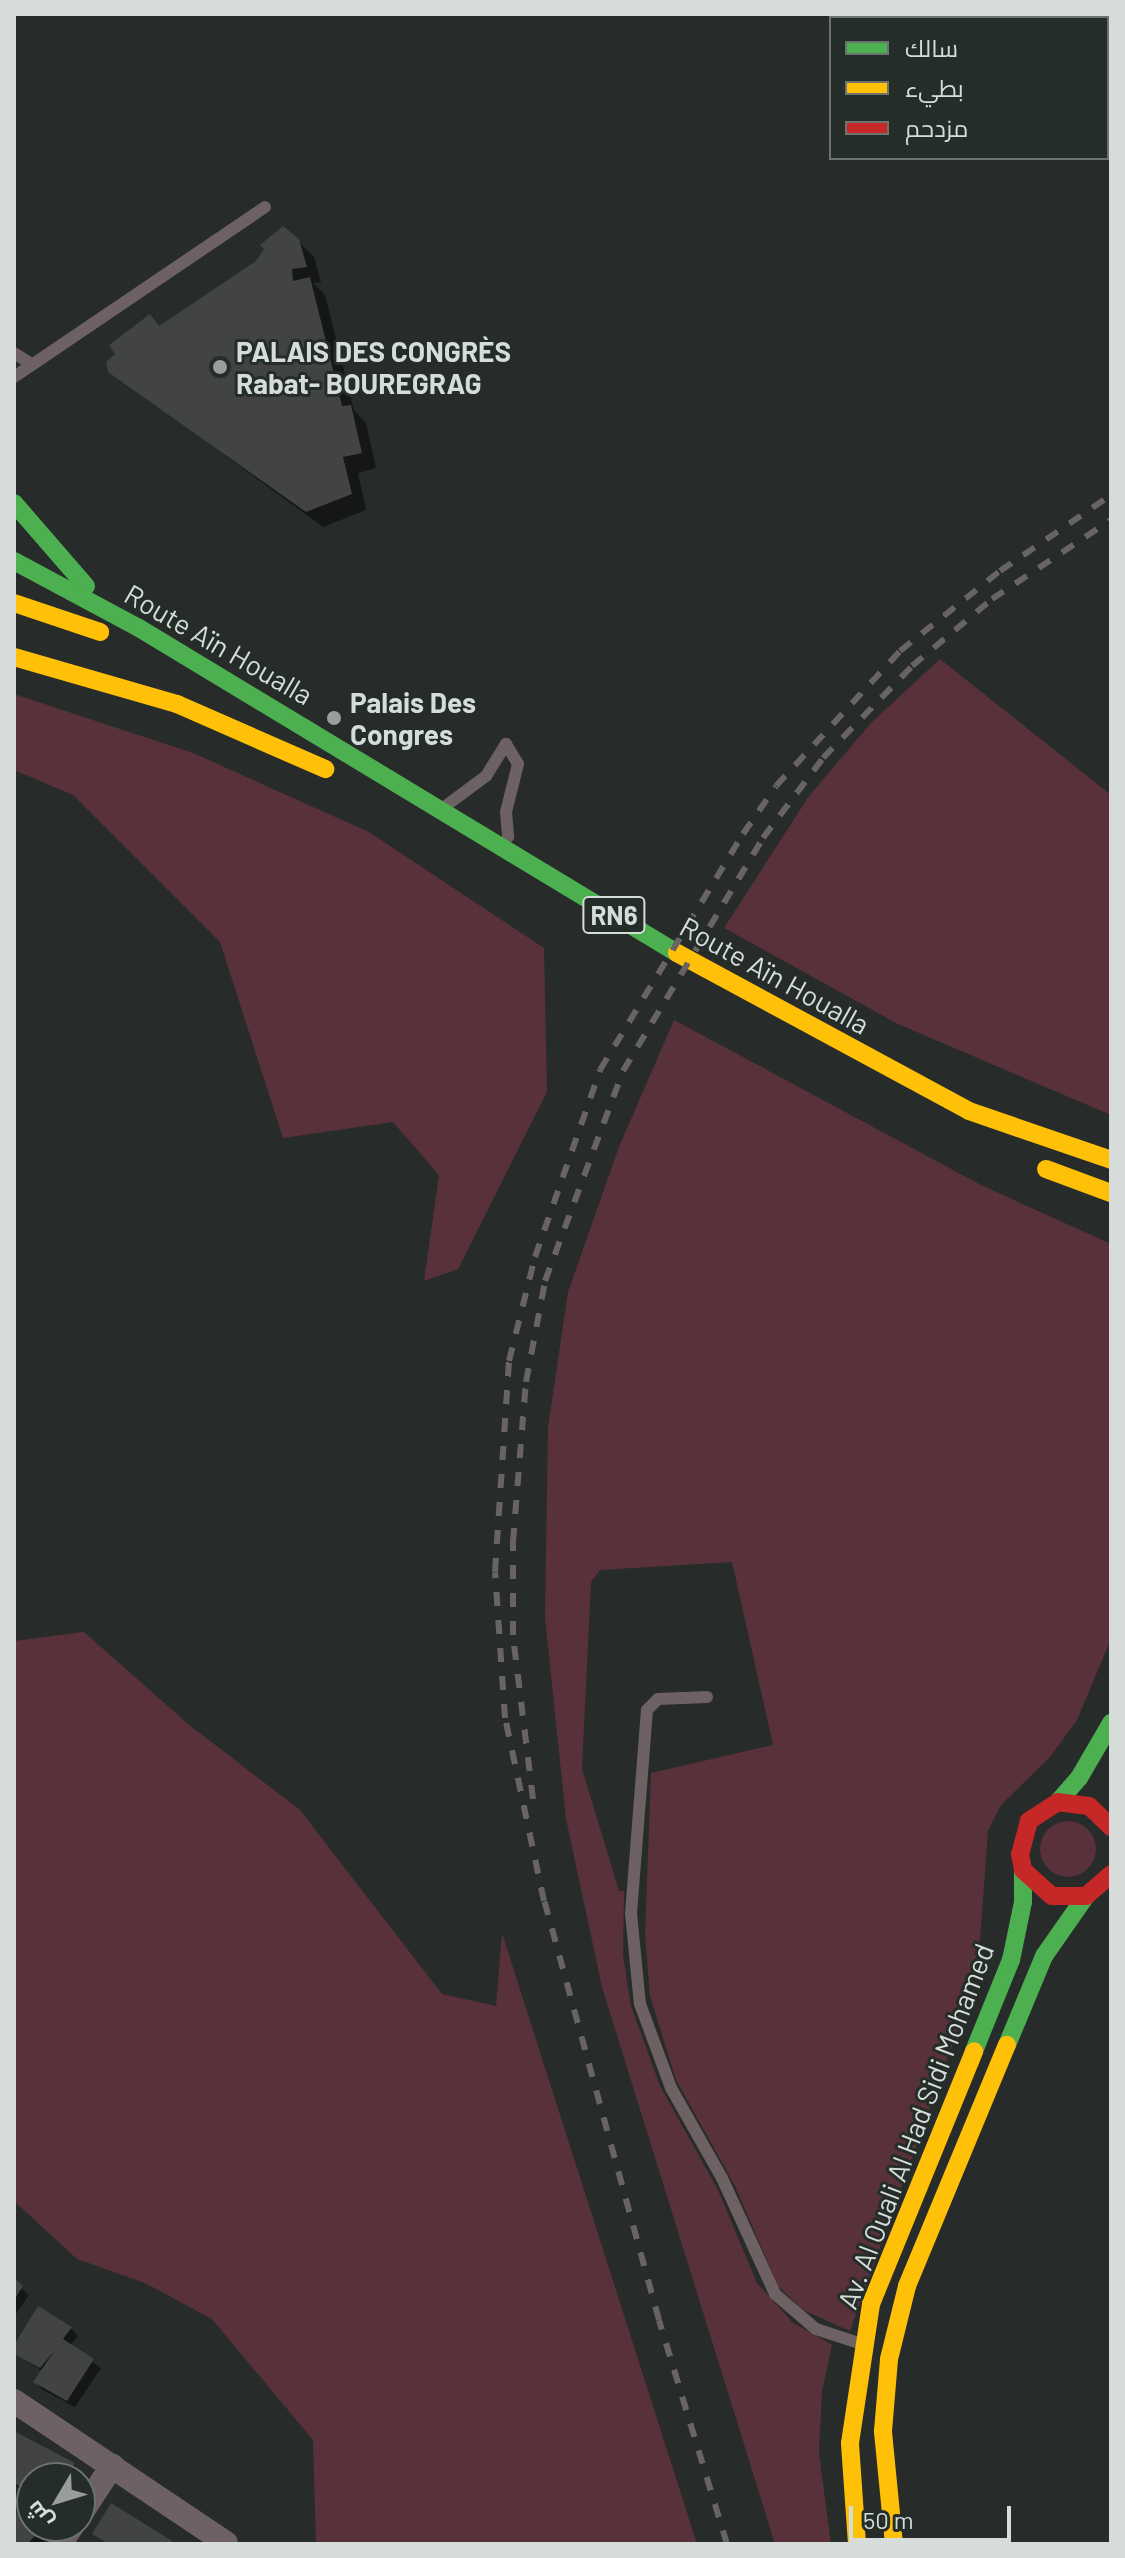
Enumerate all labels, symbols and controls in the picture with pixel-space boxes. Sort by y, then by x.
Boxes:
legend [829,16,1109,160]
text: سالك [905,33,958,62]
text: بطيء [905,73,964,102]
text: مزدحم [905,113,968,142]
place label: PALAIS DES CONGRÈS Rabat- BOUREGRAG [236,334,511,400]
marker: PALAIS DES CONGRÈS Rabat- BOUREGRAG [211,358,229,376]
street label: Route Aïn Houalla [119,577,319,711]
place label: Palais Des Congres [350,685,476,751]
marker: Palais Des Congres [325,709,343,727]
road number: RN6 [582,893,646,937]
street label: Route Aïn Houalla [674,909,876,1041]
street label: Av. Al Ouali Al Had Sidi Mohamed [830,1939,1000,2313]
north arrow [16,2462,96,2542]
scale bar [853,2490,1015,2540]
text: ش [20,2496,58,2535]
text: 50 m [863,2505,914,2534]

